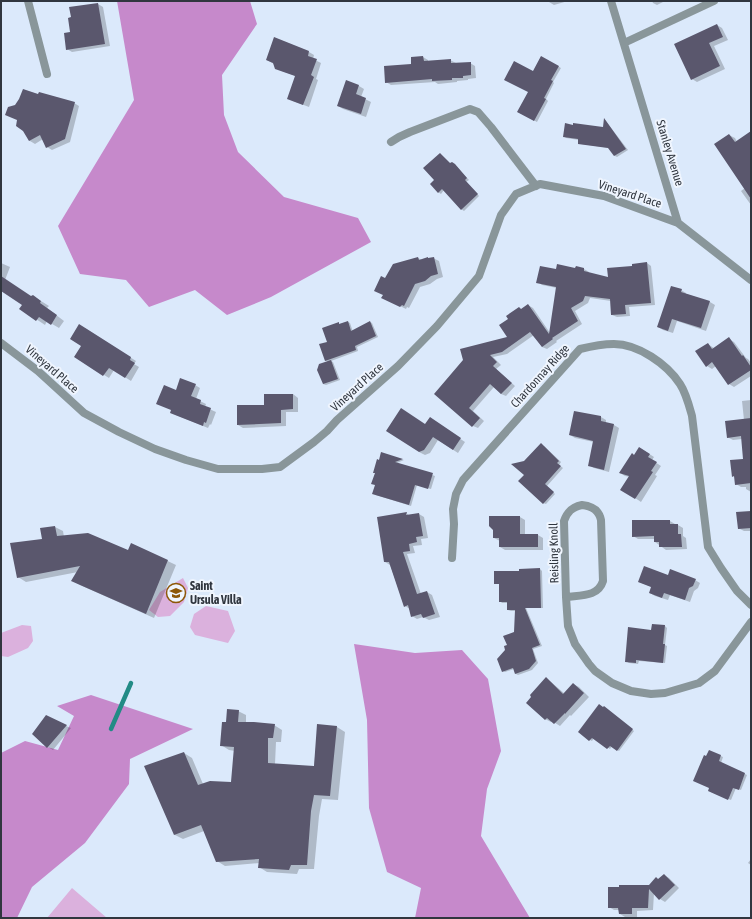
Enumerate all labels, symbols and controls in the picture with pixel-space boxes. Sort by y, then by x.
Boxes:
street label: Stanley Avenue [653,118,687,188]
street label: Vineyard Place [597,177,663,211]
street label: Chardonnay Ridge [508,341,572,411]
street label: Vineyard Place [23,342,81,396]
street label: Vineyard Place [328,360,386,414]
street label: Reisling Knoll [546,522,562,583]
place label: Saint Ursula Villa [190,579,242,607]
school or university icon: Saint Ursula Villa [165,582,187,604]

